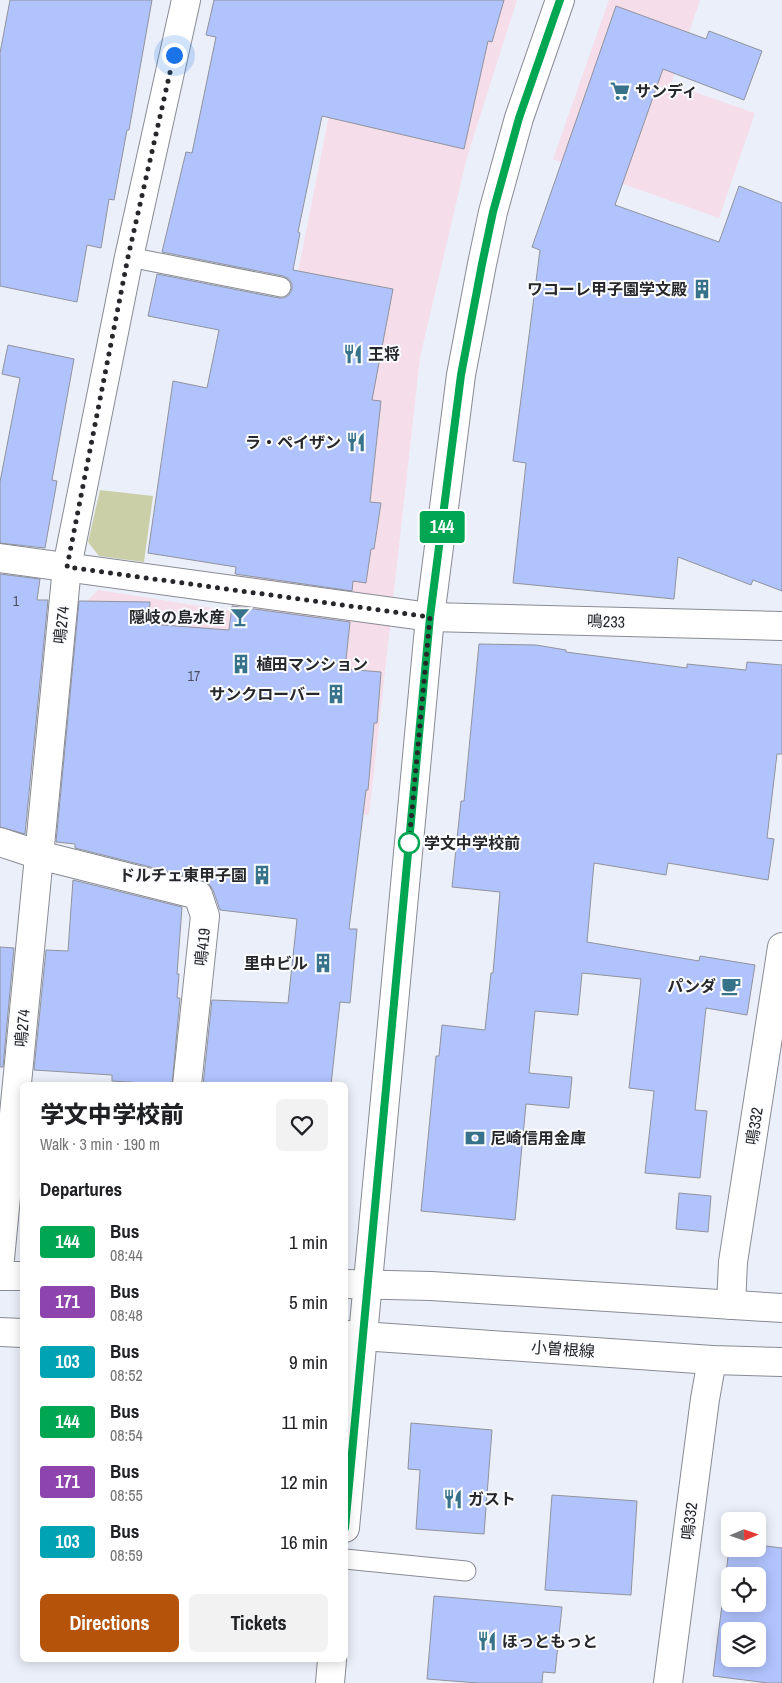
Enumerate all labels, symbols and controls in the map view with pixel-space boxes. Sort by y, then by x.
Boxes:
your location [162,43,187,68]
supermarket icon: サンディ [609,80,631,102]
place label: サンディ [635,80,698,102]
place label: ワコーレ甲子園学文殿 [527,278,687,300]
building icon: ワコーレ甲子園学文殿 [691,278,713,300]
restaurant icon: 王将 [342,343,364,365]
place label: 王将 [368,343,400,365]
place label: ラ・ペイザン [245,431,341,453]
restaurant icon: ラ・ペイザン [345,431,367,453]
line badge: 144 [413,511,471,543]
text: 144 [430,514,454,539]
house number: 1 [13,592,20,610]
street label: 鳴274 [48,605,74,645]
place label: 隠岐の島水産 [129,606,225,628]
bar icon: 隠岐の島水産 [229,606,251,628]
street label: 鳴233 [587,609,625,633]
building icon: 植田マンション [230,653,252,675]
place label: 植田マンション [256,653,368,675]
house number: 17 [188,667,200,685]
place label: サンクローバー [209,683,321,705]
building icon: サンクローバー [325,683,347,705]
marker: 学文中学校前 [398,832,420,854]
place label: 学文中学校前 [424,832,520,854]
place label: ドルチェ東甲子園 [119,864,247,886]
building icon: ドルチェ東甲子園 [251,864,273,886]
street label: 鳴419 [189,927,215,967]
place label: 里中ビル [244,952,308,974]
building icon: 里中ビル [312,952,334,974]
place label: パンダ [667,975,716,997]
cafe icon: パンダ [720,975,742,997]
street label: 鳴274 [9,1008,35,1048]
text: 学文中学校前 [40,1098,184,1130]
button: heart [276,1099,328,1151]
street label: 鳴332 [740,1106,768,1146]
bank icon: 尼崎信用金庫 [464,1127,486,1149]
place label: 尼崎信用金庫 [490,1127,586,1149]
text: Walk · 3 min · 190 m [40,1133,160,1155]
text: Departures [40,1176,122,1202]
text: Bus [110,1218,139,1244]
text: 144 [55,1229,80,1254]
text: 1 min [289,1229,328,1255]
text: 08:44 [110,1244,143,1266]
text: Bus [110,1278,139,1304]
text: 171 [55,1289,80,1314]
text: 5 min [289,1289,328,1315]
text: 08:48 [110,1304,143,1326]
street label: 小曽根線 [530,1336,596,1362]
text: Bus [110,1338,139,1364]
text: 103 [55,1349,80,1374]
text: 9 min [289,1349,328,1375]
text: 08:52 [110,1364,143,1386]
text: Bus [110,1398,139,1424]
text: 144 [55,1409,80,1434]
text: 11 min [282,1409,328,1435]
text: 08:54 [110,1424,143,1446]
text: Bus [110,1458,139,1484]
text: 171 [55,1469,80,1494]
text: 12 min [280,1469,328,1495]
text: 08:55 [110,1484,143,1506]
restaurant icon: ガスト [442,1488,464,1510]
place label: ガスト [468,1488,516,1510]
street label: 鳴332 [676,1501,702,1541]
north arrow [721,1512,766,1558]
map controls [721,1512,766,1667]
text: Bus [110,1518,139,1544]
text: 103 [55,1529,80,1554]
text: 16 min [280,1529,328,1555]
text: 08:59 [110,1544,143,1566]
button: locate [721,1567,766,1612]
button: Directions [40,1594,179,1652]
button: Tickets [189,1594,328,1652]
button: layers [721,1622,766,1667]
restaurant icon: ほっともっと [476,1630,498,1652]
place label: ほっともっと [502,1630,598,1652]

